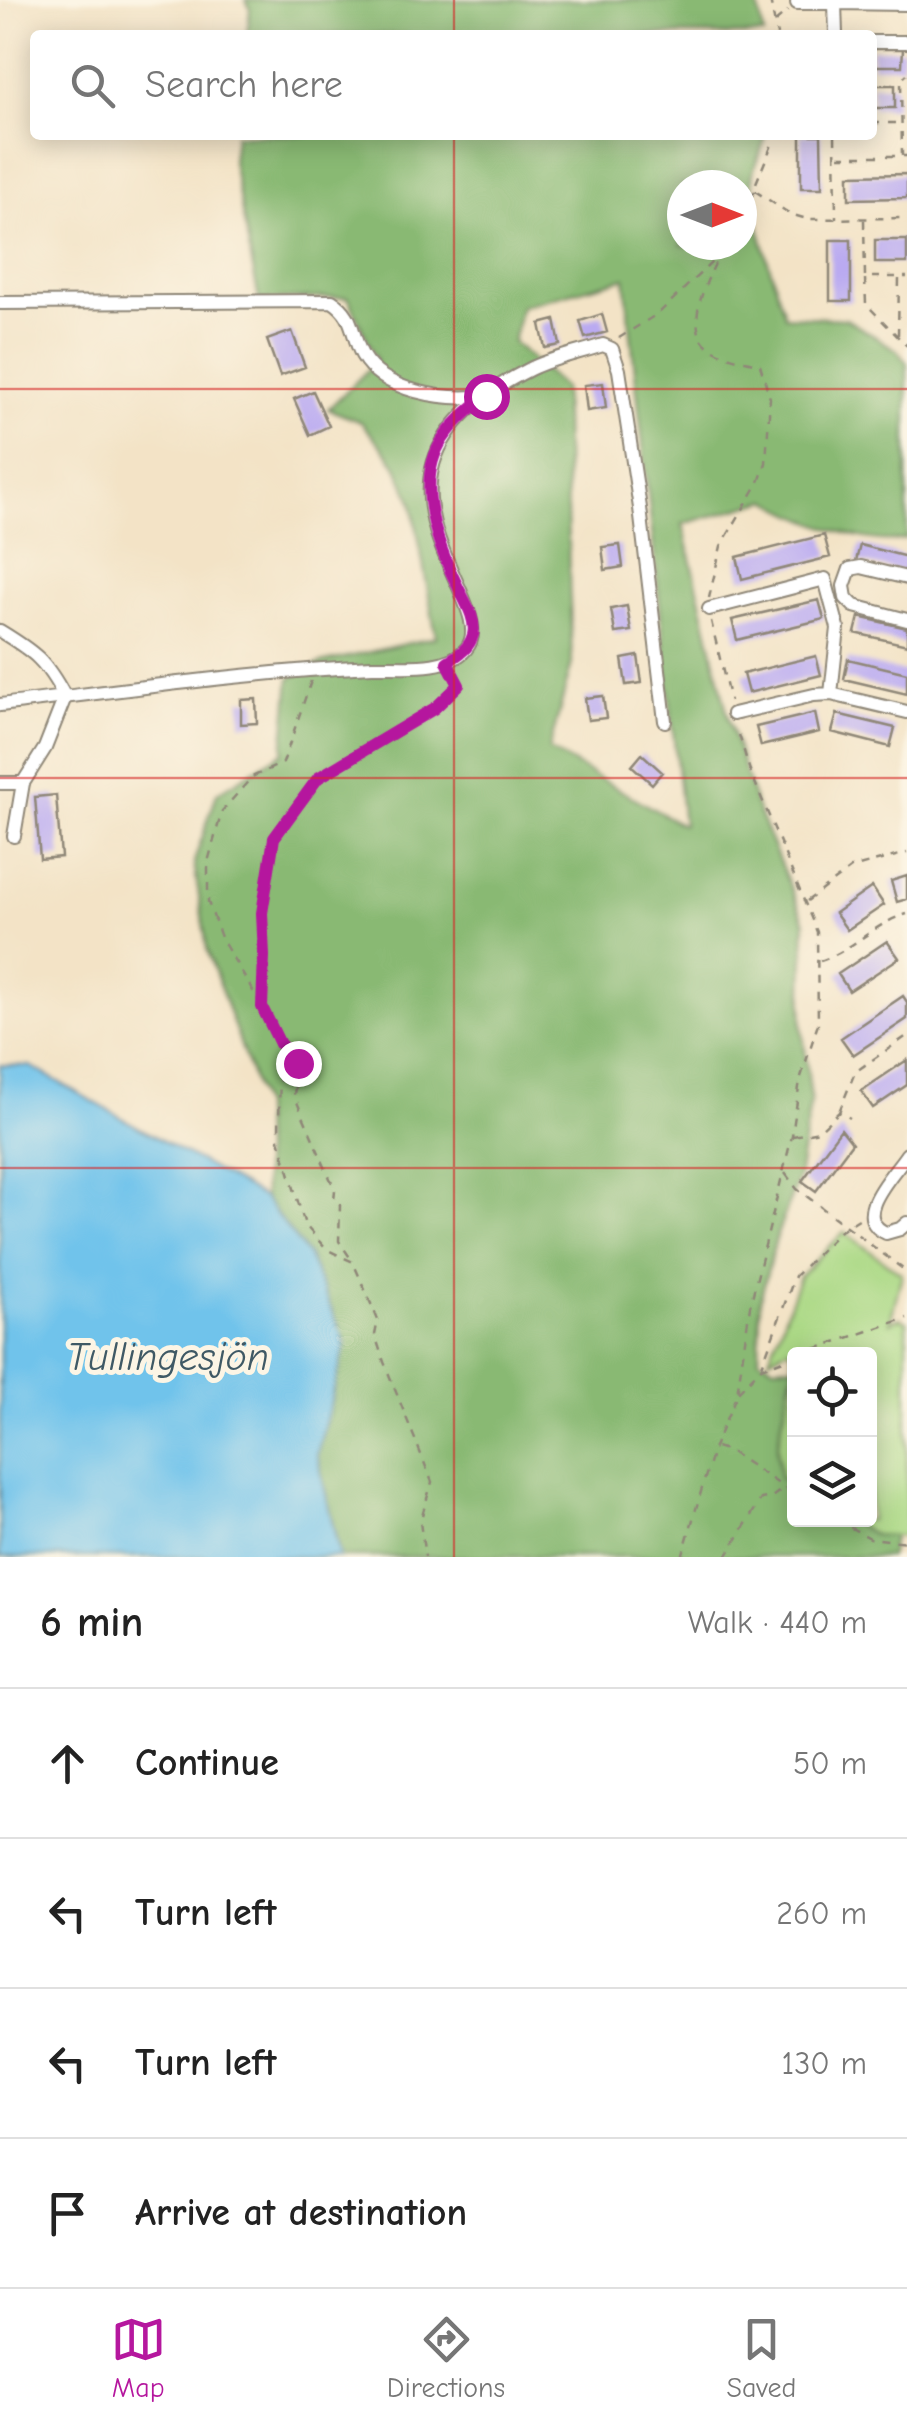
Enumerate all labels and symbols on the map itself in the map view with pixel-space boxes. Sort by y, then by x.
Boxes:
north arrow [667,170,757,260]
route start [464,374,510,420]
route end [276,1041,322,1087]
water label: Tullingesjön [67,1334,269,1380]

